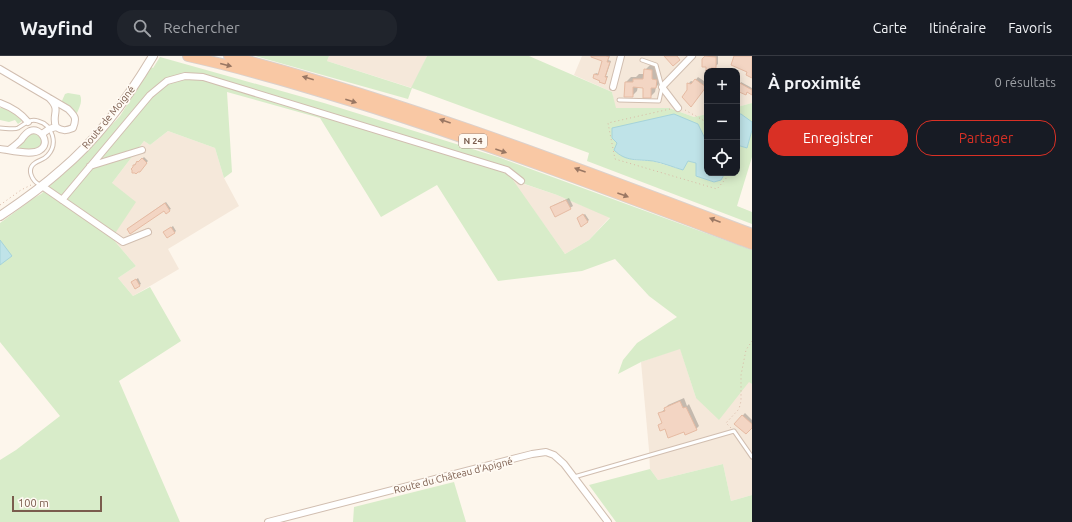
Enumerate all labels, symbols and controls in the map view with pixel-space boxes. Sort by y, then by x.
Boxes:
search box [117,10,397,46]
text: Wayfind [20,17,93,39]
icon: search [131,17,153,39]
text: Rechercher [163,19,240,36]
text: Carte [873,20,907,36]
text: Itinéraire [929,20,986,36]
text: Favoris [1008,20,1052,36]
one-way arrow [219,63,232,69]
map controls [704,68,740,176]
button: + [704,68,740,104]
text: À proximité [768,73,861,92]
one-way arrow [301,75,313,81]
text: 0 résultats [995,75,1056,89]
street label: Route de Moigné [80,84,137,151]
one-way arrow [345,98,357,104]
button: − [704,104,740,140]
one-way arrow [439,118,451,124]
button: Enregistrer [768,120,908,156]
button: Partager [916,120,1056,156]
road number: N 24 [459,134,487,148]
button: locate [704,140,740,176]
one-way arrow [495,148,507,154]
one-way arrow [574,167,586,173]
one-way arrow [617,193,629,199]
one-way arrow [709,217,721,223]
street label: Route du Château d'Apigné [392,455,514,496]
scale bar [12,494,102,513]
text: 100 m [18,497,49,509]

